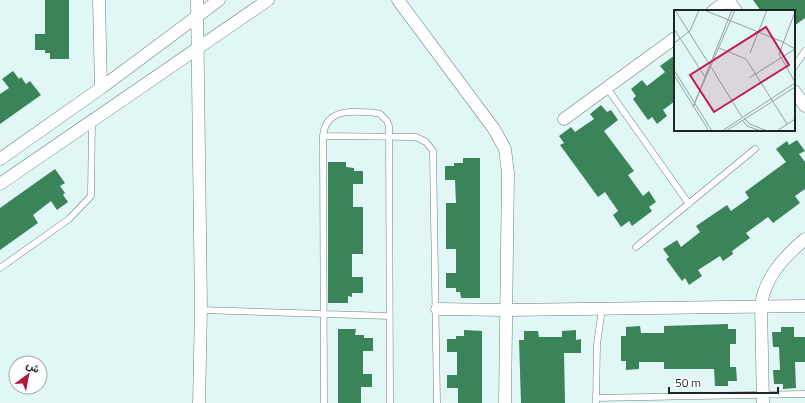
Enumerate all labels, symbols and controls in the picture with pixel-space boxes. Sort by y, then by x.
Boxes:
inset map [674,10,795,131]
north arrow [8,355,48,395]
text: ش [23,356,43,377]
scale bar [669,369,778,395]
text: 50 m [675,373,701,392]

